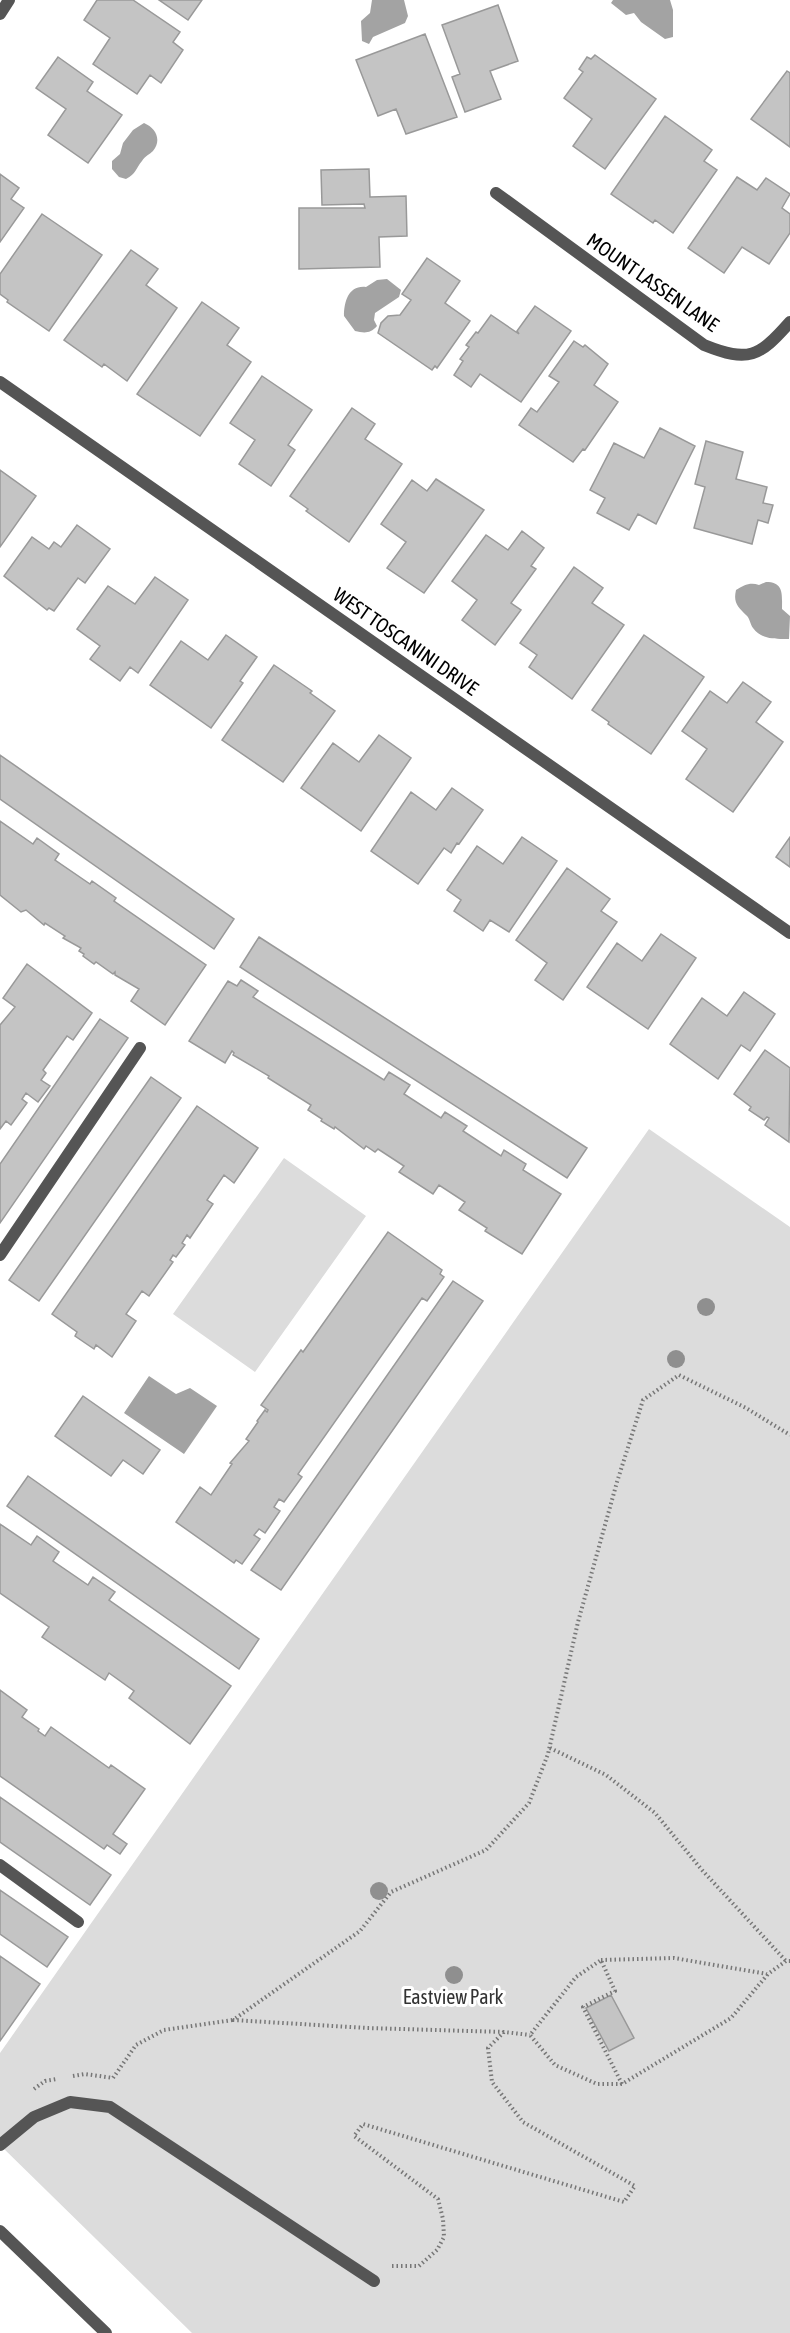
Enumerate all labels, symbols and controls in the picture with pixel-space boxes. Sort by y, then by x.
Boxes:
street label: MOUNT LASSEN LANE [583,228,724,336]
street label: WEST TOSCANINI DRIVE [329,582,483,700]
park label: Eastview Park [403,1985,503,2008]

